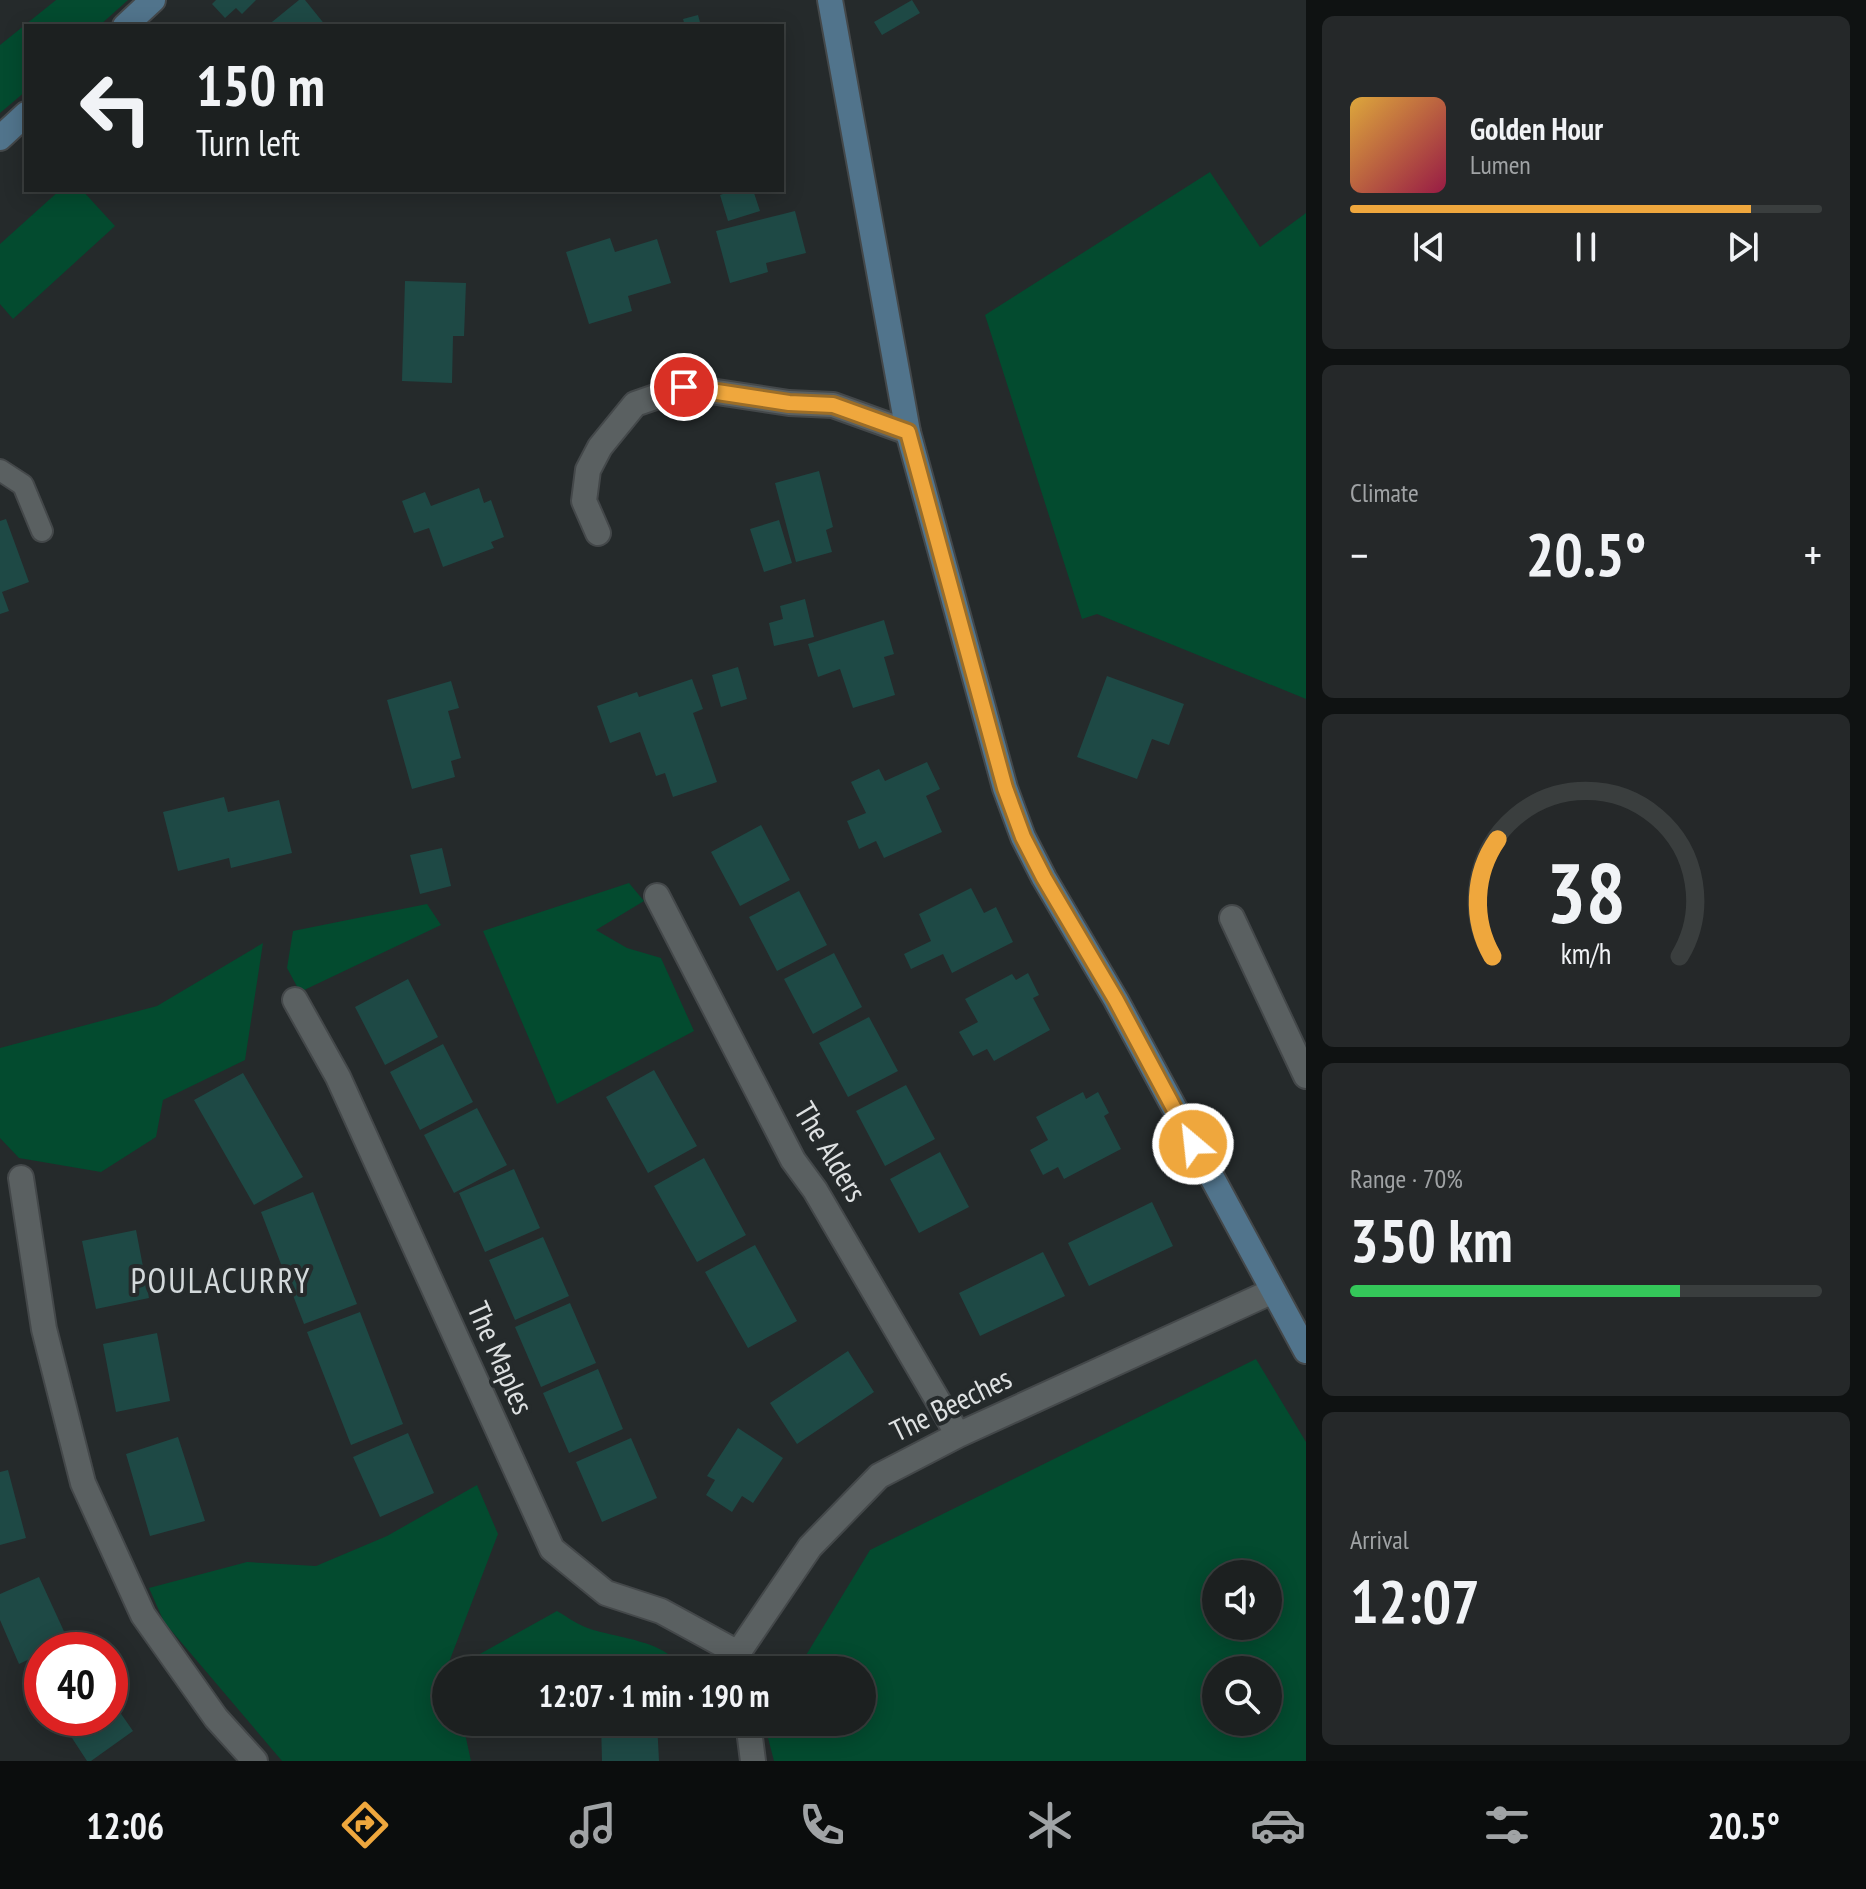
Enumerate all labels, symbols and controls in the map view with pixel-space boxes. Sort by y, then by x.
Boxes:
text: 150 m [196,49,325,121]
icon: left [64,56,168,160]
text: Golden Hour [1470,109,1603,148]
text: Turn left [196,119,300,166]
text: Lumen [1470,148,1531,181]
icon: previous [1407,225,1451,269]
icon: pause [1564,225,1608,269]
icon: next [1721,225,1765,269]
pin [650,353,718,421]
icon: arrive [662,365,706,409]
text: Climate [1350,476,1419,509]
text: 20.5° [1526,515,1646,593]
text: − [1350,526,1368,583]
text: + [1804,526,1822,583]
text: 38 [1546,837,1626,945]
text: km/h [1561,935,1611,972]
street label: The Alders [786,1094,876,1208]
position arrow [1151,1102,1235,1186]
text: Range · 70% [1350,1162,1463,1195]
text: 350 km [1350,1201,1513,1279]
district label: POULACURRY [131,1258,311,1302]
street label: The Maples [459,1295,543,1420]
street label: The Beeches [883,1358,1017,1450]
text: Arrival [1350,1523,1409,1556]
map controls [1202,1560,1282,1736]
button: sound [1202,1560,1282,1640]
text: 12:07 [1350,1562,1480,1640]
speed limit sign: 40 [24,1632,128,1736]
button: search [1202,1656,1282,1736]
text: 12:07 · 1 min · 190 m [539,1676,769,1715]
icon: directions [337,1797,393,1853]
icon: music [565,1797,621,1853]
icon: phone [794,1797,850,1853]
icon: climate [1022,1797,1078,1853]
icon: car [1250,1797,1306,1853]
icon: filters [1479,1797,1535,1853]
text: 12:06 [86,1802,164,1849]
text: 20.5° [1707,1802,1780,1849]

